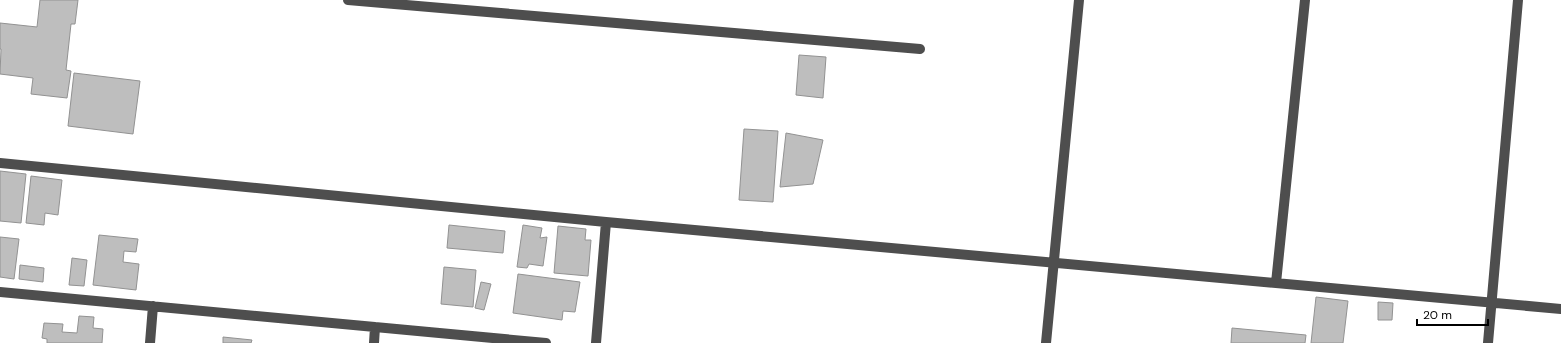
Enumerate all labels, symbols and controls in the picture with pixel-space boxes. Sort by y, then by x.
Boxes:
scale bar [1417,301,1488,327]
text: 20 m [1423,307,1452,323]

